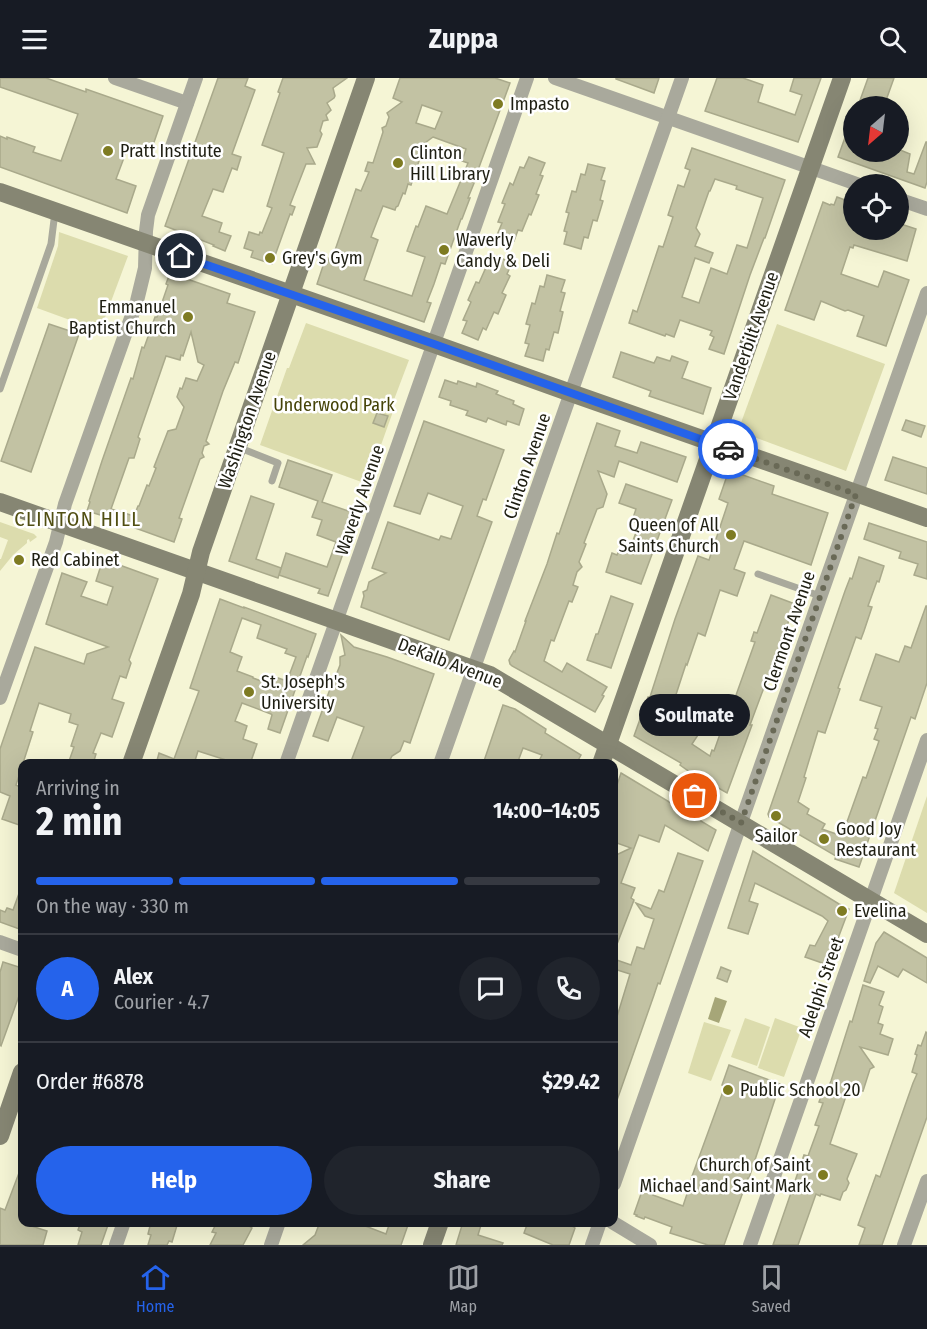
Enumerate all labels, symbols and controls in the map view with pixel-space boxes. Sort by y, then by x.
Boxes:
icon: menu [18,23,51,56]
text: Zuppa [429,23,498,55]
icon: search [876,23,909,56]
place label: Impasto [510,93,569,115]
north arrow [843,96,909,162]
map controls [843,96,909,240]
marker: Impasto [491,97,505,111]
place label: Pratt Institute [120,140,222,162]
place label: Clinton Hill Library [410,142,490,185]
marker: Pratt Institute [101,144,115,158]
marker: Clinton Hill Library [391,156,405,170]
button: locate [843,174,909,240]
place label: Waverly Candy & Deli [456,229,550,272]
pin [155,230,206,281]
icon: home [164,239,197,272]
marker: Waverly Candy & Deli [437,243,451,257]
place label: Grey's Gym [282,247,363,269]
marker: Grey's Gym [263,251,277,265]
street label: Vanderbilt Avenue [719,269,783,403]
place label: Emmanuel Baptist Church [69,296,176,339]
marker: Emmanuel Baptist Church [181,310,195,324]
street label: Washington Avenue [213,348,281,492]
park label: Underwood Park [273,394,395,416]
street label: Clinton Avenue [499,410,555,522]
courier [698,419,758,479]
icon: car [712,433,745,466]
street label: Waverly Avenue [331,442,389,558]
district label: CLINTON HILL [14,507,142,531]
place label: Queen of All Saints Church [619,514,719,557]
marker: Queen of All Saints Church [724,528,738,542]
place label: Red Cabinet [31,549,120,571]
marker: Red Cabinet [12,553,26,567]
street label: Clermont Avenue [758,568,820,694]
street label: DeKalb Avenue [395,633,505,693]
place label: St. Joseph's University [261,671,345,714]
marker: St. Joseph's University [242,685,256,699]
callout: Soulmate [640,694,750,736]
text: Soulmate [655,703,734,727]
pin [669,770,720,821]
text: Arriving in [36,776,120,800]
icon: bag [678,779,711,812]
text: 14:00–14:05 [493,797,600,824]
text: 2 min [36,799,122,845]
marker: Sailor [769,809,783,823]
place label: Good Joy Restaurant [836,818,916,861]
place label: Sailor [755,825,798,847]
marker: Good Joy Restaurant [817,832,831,846]
text: On the way · 330 m [36,894,189,918]
place label: Evelina [854,900,907,922]
marker: Evelina [835,904,849,918]
street label: Adelphi Street [794,934,849,1040]
button: chat [459,957,522,1020]
button: phone [537,957,600,1020]
text: Alex [114,963,153,990]
text: A [62,975,73,1002]
text: Courier · 4.7 [114,990,209,1014]
text: Order #6878 [36,1068,144,1095]
text: $29.42 [542,1068,600,1095]
place label: Public School 20 [740,1079,861,1101]
marker: Public School 20 [721,1083,735,1097]
button: Help [36,1146,312,1215]
button: Share [324,1146,600,1215]
place label: Church of Saint Michael and Saint Mark [639,1154,812,1197]
marker: Church of Saint Michael and Saint Mark [816,1168,830,1182]
tab: Home [136,1261,174,1316]
tab: Map [447,1261,480,1316]
tab: Saved [752,1261,791,1316]

